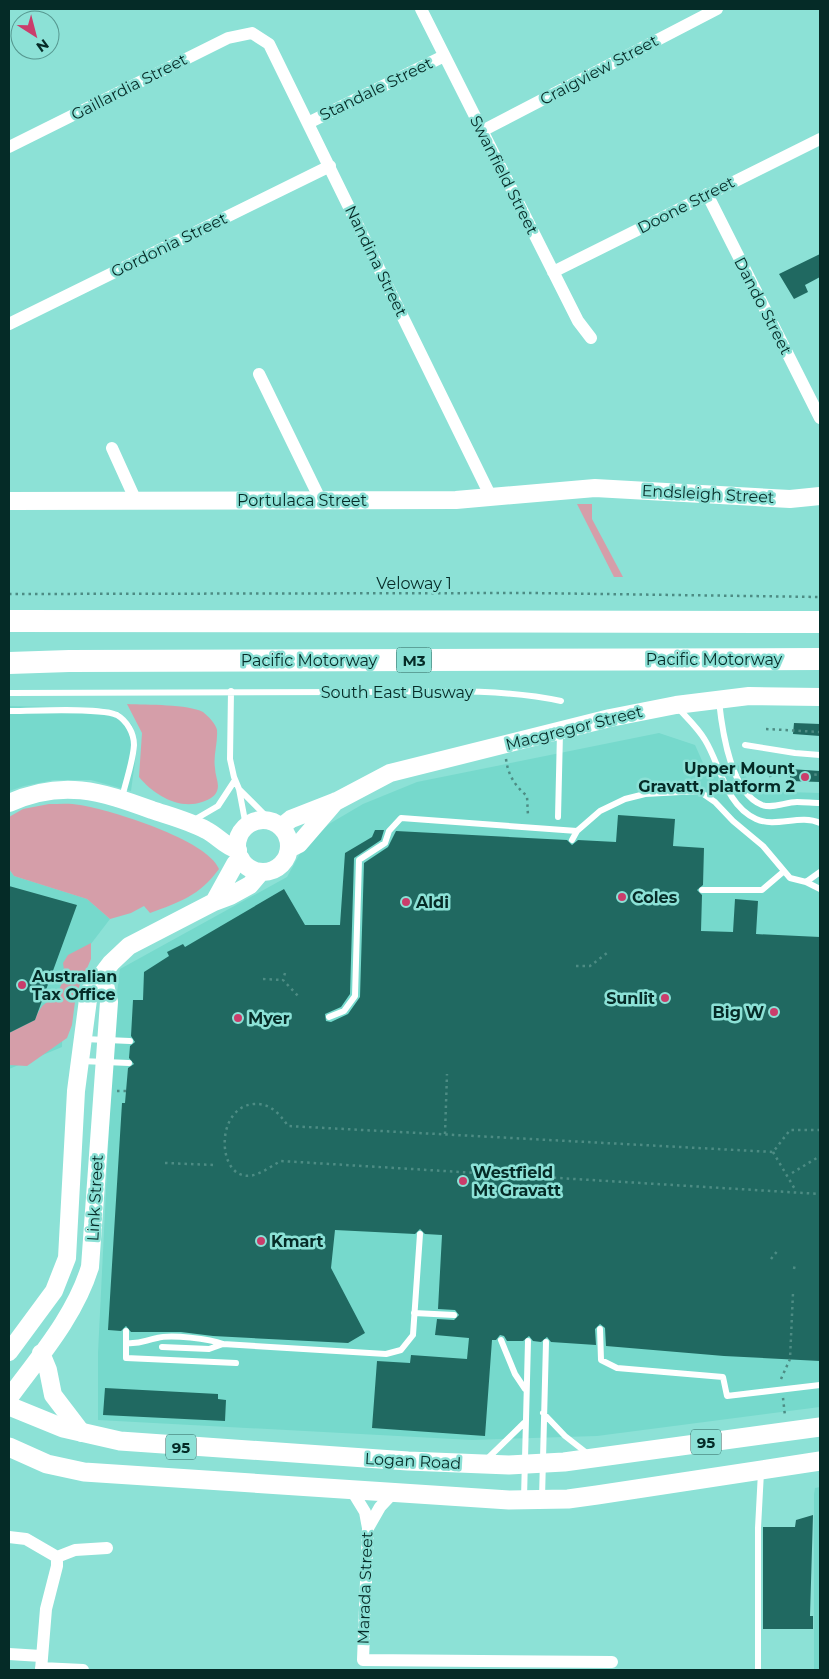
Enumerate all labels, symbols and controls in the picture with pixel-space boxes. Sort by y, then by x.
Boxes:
north arrow [10,10,60,60]
street label: Craigview Street [537,31,662,109]
text: N [33,35,53,56]
street label: Gaillardia Street [68,49,191,124]
street label: Standale Street [317,53,436,125]
street label: Swanfield Street [466,112,542,238]
street label: Doone Street [634,172,738,238]
street label: Nandina Street [341,202,411,320]
street label: Gordonia Street [108,208,231,281]
street label: Dando Street [730,254,796,358]
street label: Endsleigh Street [641,481,775,507]
street label: Portulaca Street [237,491,367,510]
street label: Veloway 1 [376,574,452,593]
road number: M3 [396,648,432,672]
street label: Pacific Motorway [646,650,783,669]
street label: Pacific Motorway [241,651,378,670]
street label: South East Busway [321,683,474,702]
street label: Macgregor Street [504,702,645,754]
place label: Upper Mount Gravatt, platform 2 [638,759,795,796]
marker: Upper Mount Gravatt, platform 2 [799,771,811,783]
place label: Coles [632,888,678,907]
marker: Coles [616,891,628,903]
place label: Aldi [415,893,449,912]
marker: Aldi [400,896,412,908]
place label: Australian Tax Office [31,967,117,1004]
marker: Australian Tax Office [16,979,28,991]
place label: Sunlit [606,989,655,1008]
marker: Sunlit [659,992,671,1004]
place label: Big W [713,1003,764,1022]
marker: Big W [768,1006,780,1018]
place label: Myer [248,1009,290,1028]
marker: Myer [232,1012,244,1024]
street label: Link Street [83,1154,107,1242]
place label: Westfield Mt Gravatt [473,1163,561,1200]
marker: Westfield Mt Gravatt [457,1175,469,1187]
place label: Kmart [271,1232,323,1251]
marker: Kmart [255,1235,267,1247]
road number: 95 [691,1430,721,1454]
road number: 95 [166,1434,196,1460]
street label: Logan Road [364,1449,462,1473]
street label: Marada Street [354,1531,376,1645]

